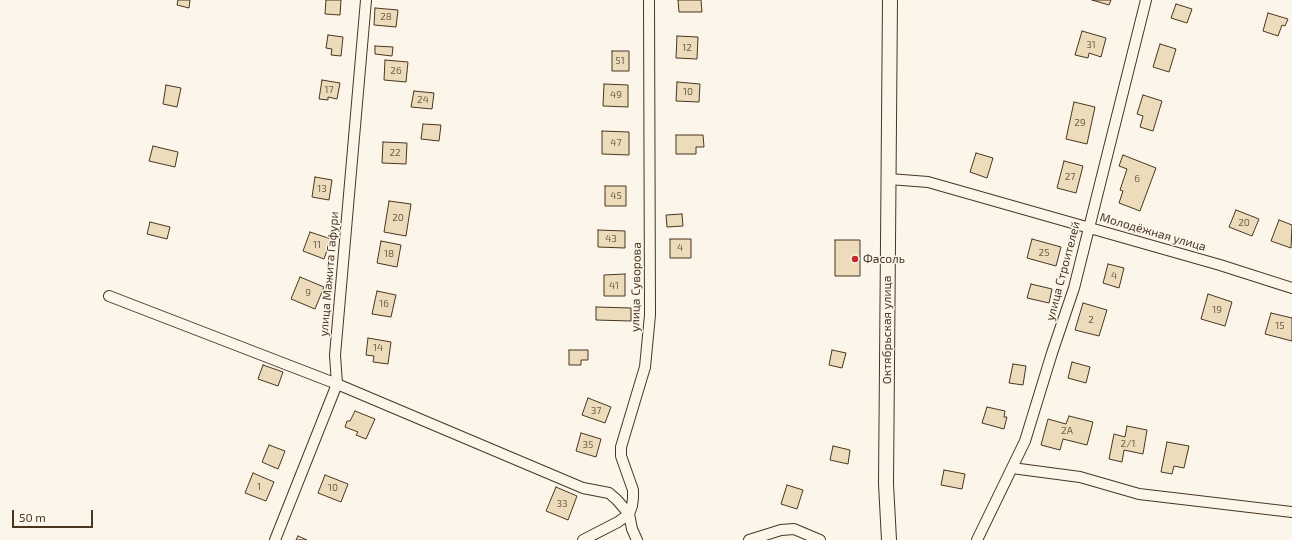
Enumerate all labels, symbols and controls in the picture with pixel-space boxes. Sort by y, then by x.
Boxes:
house number: 28 [380,11,392,23]
house number: 31 [1086,39,1096,51]
house number: 12 [682,42,692,54]
house number: 51 [615,55,625,67]
house number: 26 [390,65,402,77]
house number: 17 [324,84,334,96]
house number: 10 [683,86,693,98]
house number: 49 [610,89,622,101]
house number: 24 [417,94,429,106]
house number: 29 [1074,117,1086,129]
house number: 47 [610,137,622,149]
house number: 22 [389,147,401,159]
house number: 27 [1065,171,1075,183]
house number: 6 [1134,173,1140,185]
house number: 13 [317,183,327,195]
house number: 45 [610,190,622,202]
street label: Молодёжная улица [1098,210,1208,254]
street label: улица Мажита Гафури [316,211,342,337]
house number: 20 [392,212,404,224]
house number: 20 [1238,217,1250,229]
street label: улица Строителей [1043,220,1083,322]
house number: 43 [605,233,617,245]
house number: 11 [313,239,321,251]
street label: улица Суворова [628,242,644,332]
house number: 4 [677,242,683,254]
house number: 25 [1039,247,1049,259]
house number: 18 [384,248,394,260]
place label: Фасоль [863,252,905,266]
marker: Фасоль [850,254,860,264]
house number: 4 [1111,270,1117,282]
street label: Октябрьская улица [880,276,894,384]
house number: 41 [609,280,619,292]
house number: 9 [305,287,311,299]
house number: 16 [379,298,389,310]
house number: 19 [1212,304,1222,316]
house number: 2 [1088,314,1094,326]
house number: 15 [1275,320,1285,332]
house number: 14 [373,342,383,354]
house number: 37 [591,405,601,417]
house number: 2А [1061,425,1073,437]
house number: 2/1 [1121,438,1135,450]
house number: 35 [583,439,593,451]
house number: 1 [257,481,261,493]
house number: 10 [328,482,338,494]
house number: 33 [556,498,568,510]
scale bar [14,502,95,528]
text: 50 m [19,510,46,524]

